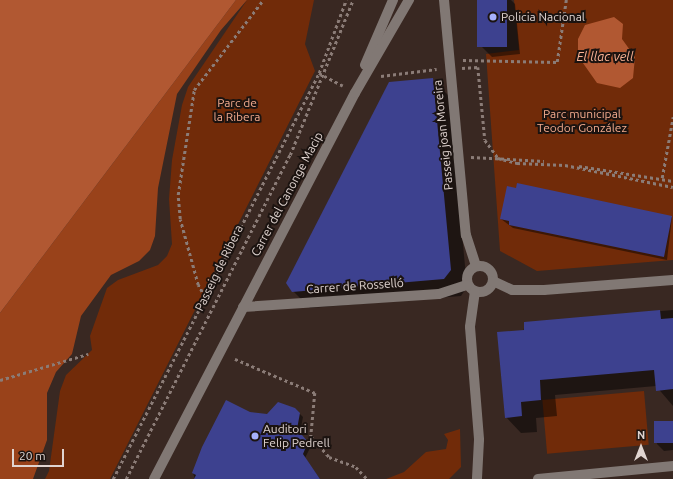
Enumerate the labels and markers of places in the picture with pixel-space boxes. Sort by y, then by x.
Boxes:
place label: Policia Nacional [501,10,585,24]
marker: Policia Nacional [488,12,498,22]
place label: Auditori Felip Pedrell [263,422,330,450]
marker: Auditori Felip Pedrell [250,431,260,441]

